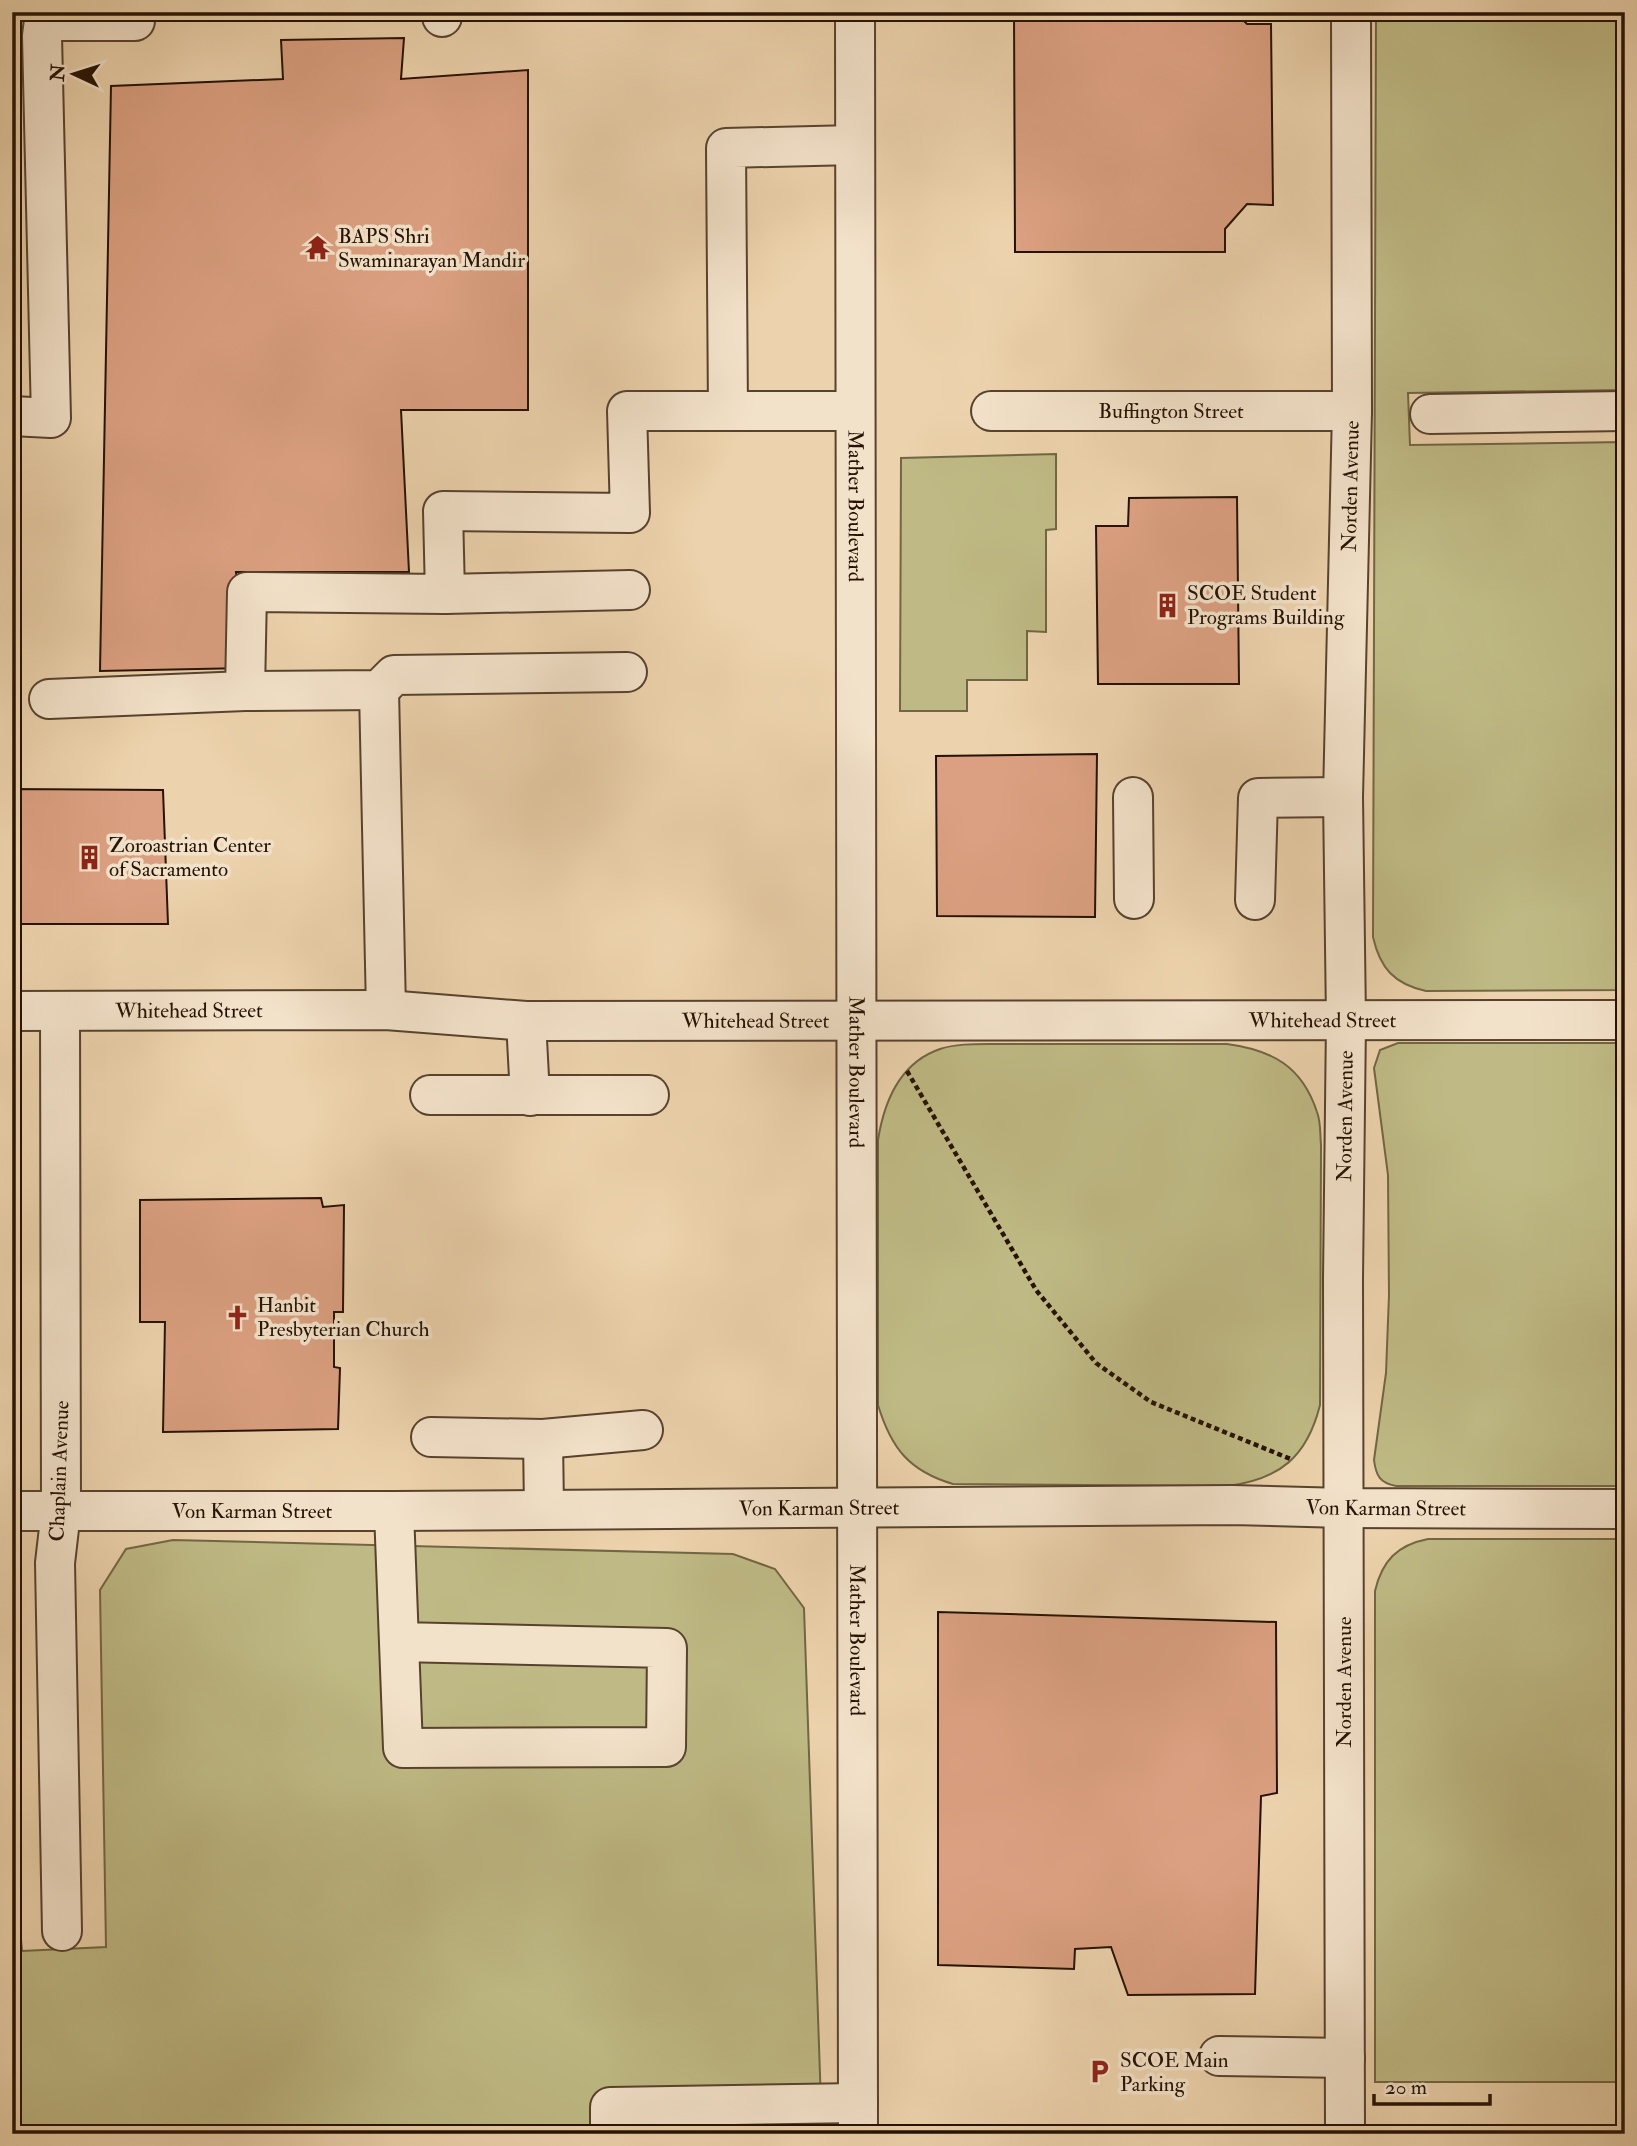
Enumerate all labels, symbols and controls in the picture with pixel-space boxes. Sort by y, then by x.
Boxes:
north arrow [38,38,108,108]
text: N [45,63,71,83]
place label: BAPS Shri Swaminarayan Mandir [338,223,525,274]
temple icon: BAPS Shri Swaminarayan Mandir [304,234,332,262]
street label: Buffington Street [1098,398,1244,425]
street label: Norden Avenue [1336,420,1366,552]
street label: Mather Boulevard [842,430,869,583]
place label: SCOE Student Programs Building [1187,580,1345,631]
building icon: SCOE Student Programs Building [1153,591,1181,619]
place label: Zoroastrian Center of Sacramento [109,832,271,883]
building icon: Zoroastrian Center of Sacramento [75,843,103,871]
street label: Mather Boulevard [842,996,870,1149]
street label: Whitehead Street [114,997,263,1025]
street label: Whitehead Street [1248,1007,1397,1034]
street label: Whitehead Street [681,1008,830,1035]
street label: Norden Avenue [1331,1050,1360,1182]
place label: Hanbit Presbyterian Church [257,1292,429,1343]
church icon: Hanbit Presbyterian Church [223,1303,251,1331]
street label: Chaplain Avenue [44,1400,75,1542]
street label: Von Karman Street [739,1494,900,1523]
street label: Von Karman Street [1305,1494,1466,1522]
street label: Von Karman Street [172,1498,332,1525]
street label: Mather Boulevard [843,1564,870,1717]
street label: Norden Avenue [1331,1616,1358,1748]
place label: SCOE Main Parking [1120,2047,1229,2098]
parking icon: SCOE Main Parking [1086,2058,1114,2086]
scale bar [1374,2062,1490,2106]
text: 20 m [1385,2074,1427,2101]

